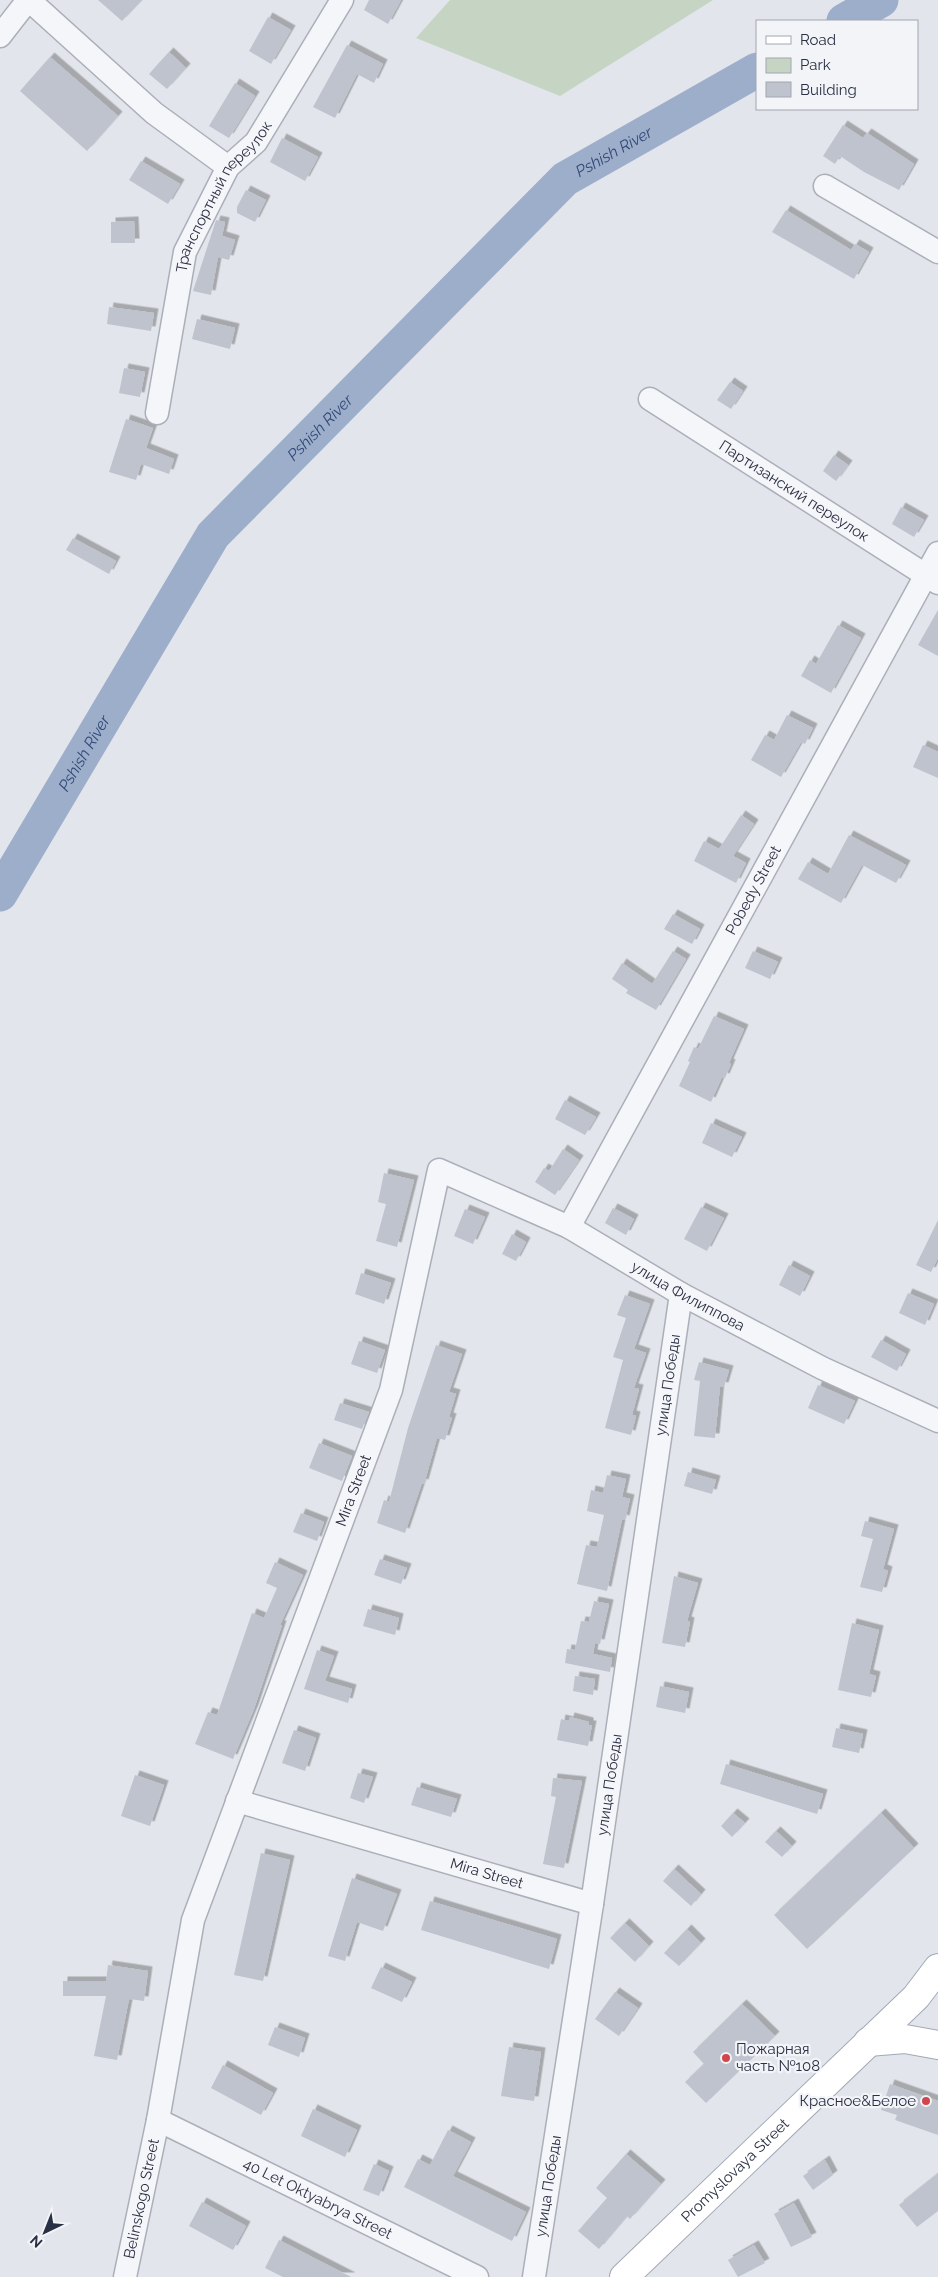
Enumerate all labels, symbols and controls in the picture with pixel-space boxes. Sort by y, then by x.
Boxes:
legend [756,20,918,110]
text: Road [800,31,836,49]
text: Park [800,56,831,74]
text: Building [800,81,857,99]
street label: Транспортный переулок [173,117,276,274]
water label: Pshish River [572,122,656,181]
water label: Pshish River [283,390,357,464]
street label: Партизанский переулок [716,437,873,546]
water label: Pshish River [54,711,114,794]
street label: Pobedy Street [722,843,785,938]
street label: улица Филиппова [628,1257,748,1335]
street label: улица Победы [651,1333,684,1437]
street label: Mira Street [332,1452,375,1529]
street label: улица Победы [593,1733,626,1837]
street label: Mira Street [448,1854,525,1893]
place label: Пожарная часть №108 [736,2040,820,2075]
marker: Пожарная часть №108 [720,2052,732,2064]
place label: Красное&Белое [799,2092,916,2110]
marker: Красное&Белое [920,2095,932,2107]
street label: Promyslovaya Street [678,2115,793,2226]
street label: улица Победы [531,2134,565,2238]
street label: Belinskogo Street [120,2137,163,2260]
street label: 40 Let Oktyabrya Street [240,2154,395,2243]
north arrow [20,2207,70,2257]
text: N [27,2232,45,2251]

